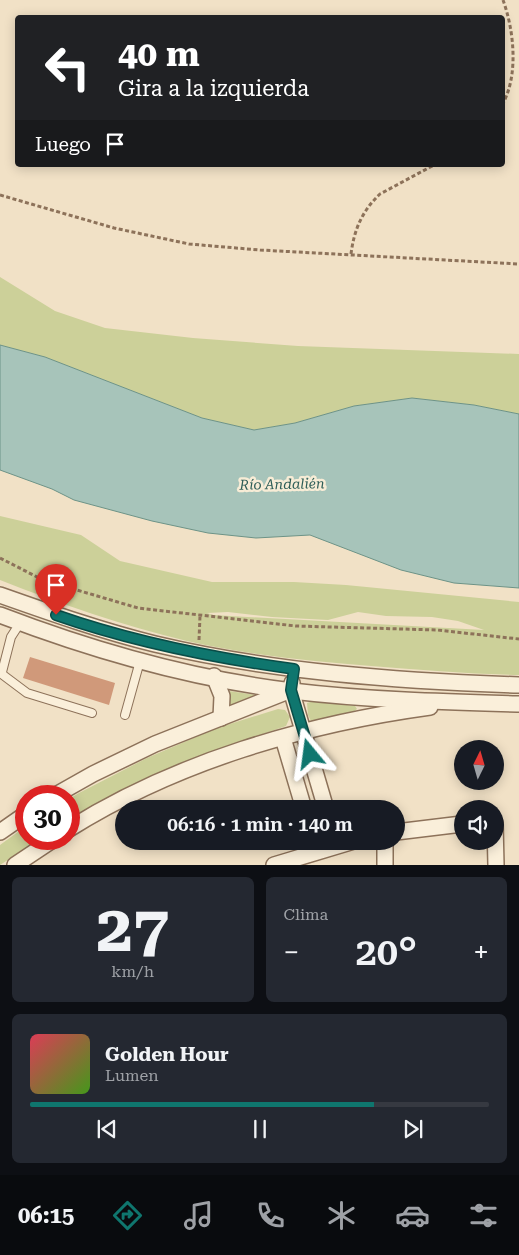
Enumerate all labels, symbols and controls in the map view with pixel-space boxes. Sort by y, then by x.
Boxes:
text: 40 m [118,34,200,75]
icon: left [35,35,100,100]
text: Gira a la izquierda [118,76,309,101]
icon: arrive [101,130,129,158]
text: Luego [35,133,91,156]
water label: Río Andalién [238,475,325,493]
pin [35,564,77,615]
icon: arrive [42,571,70,599]
position arrow [283,727,335,779]
north arrow [454,740,504,790]
map controls [454,740,504,850]
speed limit sign: 30 [15,785,80,850]
button: sound [454,800,504,850]
text: 06:16 · 1 min · 140 m [167,813,353,836]
text: 27 [96,891,169,967]
text: Clima [284,905,328,924]
text: 20° [356,930,417,974]
text: − [284,936,299,969]
text: + [473,936,489,969]
text: km/h [111,962,154,981]
text: Golden Hour [105,1043,229,1066]
text: Lumen [105,1066,159,1085]
icon: previous [93,1115,121,1143]
icon: pause [246,1115,274,1143]
icon: next [399,1115,427,1143]
icon: directions [110,1198,145,1233]
icon: music [181,1198,216,1233]
icon: phone [253,1198,288,1233]
icon: climate [324,1198,359,1233]
icon: car [395,1198,430,1233]
icon: filters [466,1198,501,1233]
text: 06:15 [18,1203,74,1228]

